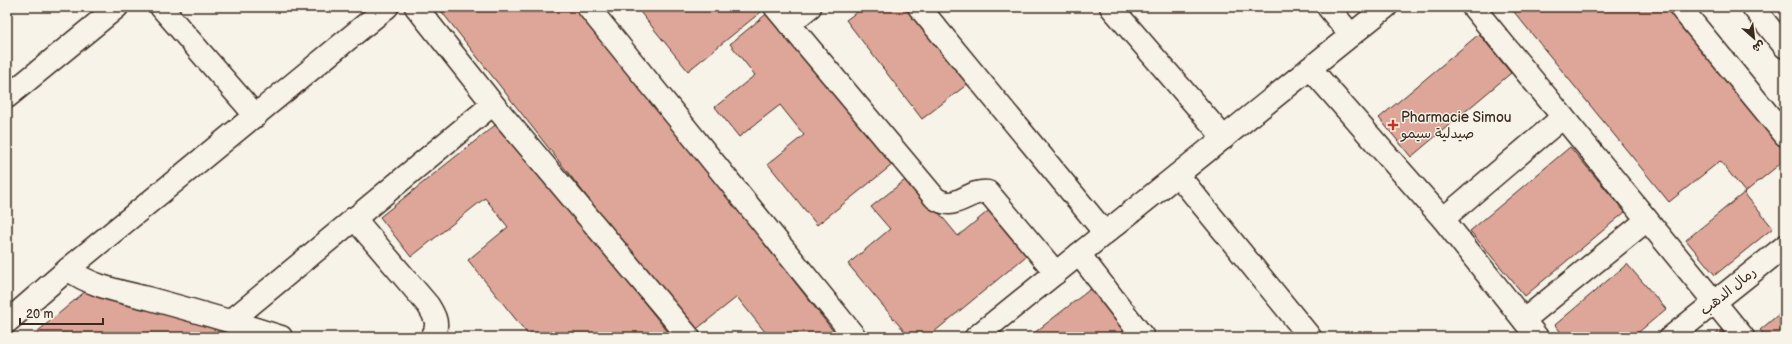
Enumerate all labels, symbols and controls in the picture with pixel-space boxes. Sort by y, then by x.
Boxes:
north arrow [1734,18,1774,58]
text: ش [1750,38,1767,55]
place label: Pharmacie Simou صيدلية سيمو [1400,109,1512,142]
marker: Pharmacie Simou صيدلية سيمو [1388,120,1398,130]
street label: رمال الدهب [1696,263,1760,319]
scale bar [20,300,103,326]
text: 20 m [26,307,53,322]

